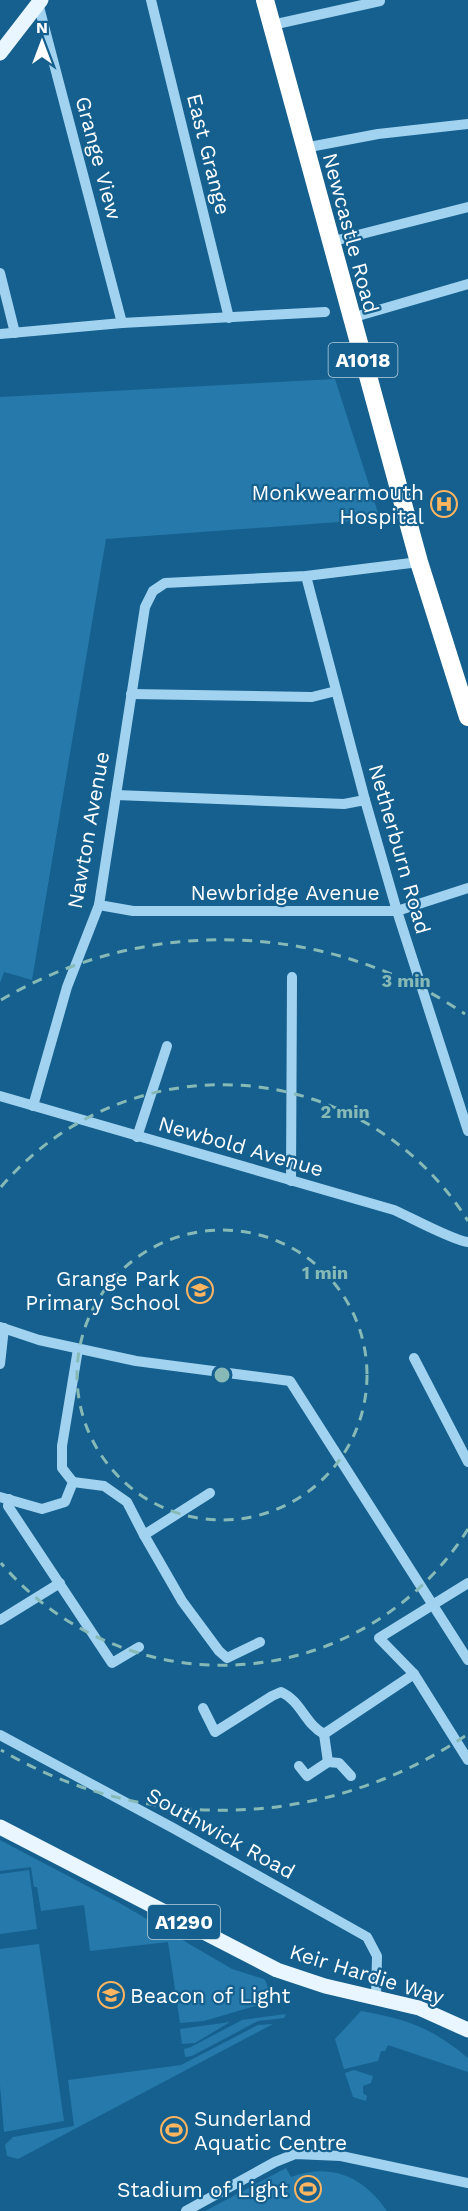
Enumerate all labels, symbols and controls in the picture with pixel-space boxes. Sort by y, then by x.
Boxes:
north arrow [12,12,72,72]
text: N [36,18,48,37]
street label: East Grange [182,91,236,217]
street label: Grange View [71,94,127,222]
street label: Newcastle Road [318,150,384,316]
road number: A1018 [328,343,398,377]
place label: Monkwearmouth Hospital [252,480,425,529]
hospital icon: Monkwearmouth Hospital [429,489,459,519]
street label: Nawton Avenue [62,749,114,911]
street label: Netherburn Road [364,761,436,937]
street label: Newbridge Avenue [190,880,380,905]
text: 3 min [381,970,431,991]
text: 2 min [320,1101,370,1122]
street label: Newbold Avenue [156,1110,326,1182]
text: 1 min [302,1262,348,1283]
place label: Grange Park Primary School [25,1266,181,1315]
school or university icon: Grange Park Primary School [185,1275,215,1305]
centre of rings [212,1365,232,1385]
street label: Southwick Road [143,1782,299,1884]
road number: A1290 [148,1905,220,1939]
street label: Keir Hardie Way [287,1939,447,2009]
school or university icon: Beacon of Light [96,1980,126,2010]
place label: Beacon of Light [130,1983,290,2008]
place label: Sunderland Aquatic Centre [194,2106,347,2155]
sports icon: Sunderland Aquatic Centre [159,2115,189,2145]
sports icon: Stadium of Light [293,2174,323,2204]
place label: Stadium of Light [117,2177,288,2202]

